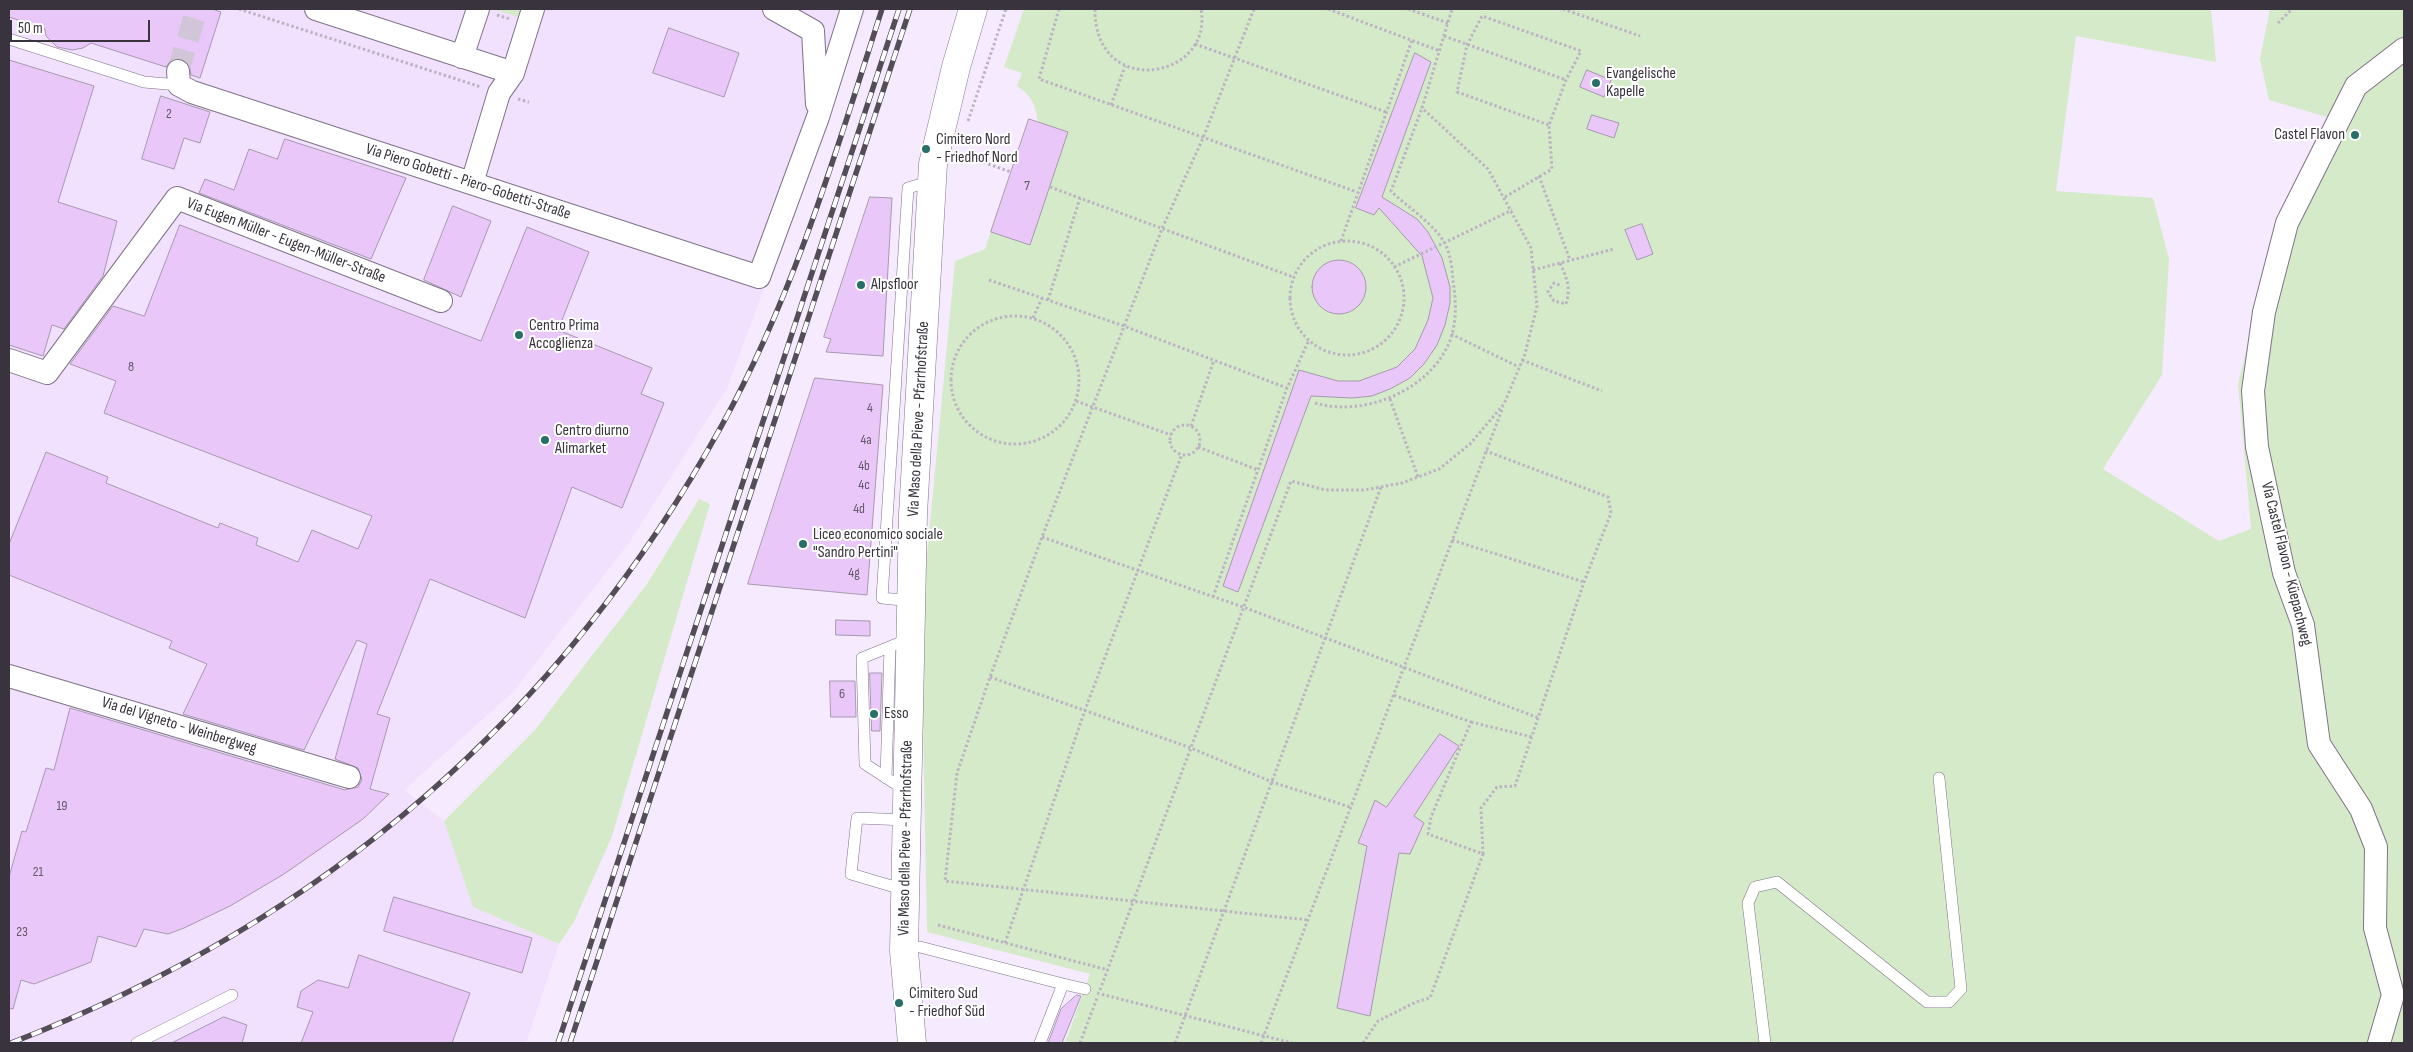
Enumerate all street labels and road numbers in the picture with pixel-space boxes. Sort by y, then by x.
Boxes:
street label: Via Piero Gobetti - Piero-Gobetti-Straße [363,140,573,224]
street label: Via Eugen Müller - Eugen-Müller-Straße [184,194,388,288]
street label: Via Maso della Pieve - Pfarrhofstraße [904,321,934,517]
street label: Via Castel Flavon - Küepachweg [2256,480,2316,648]
street label: Via del Vigneto - Weinbergweg [99,693,259,759]
street label: Via Maso della Pieve - Pfarrhofstraße [895,740,917,936]

